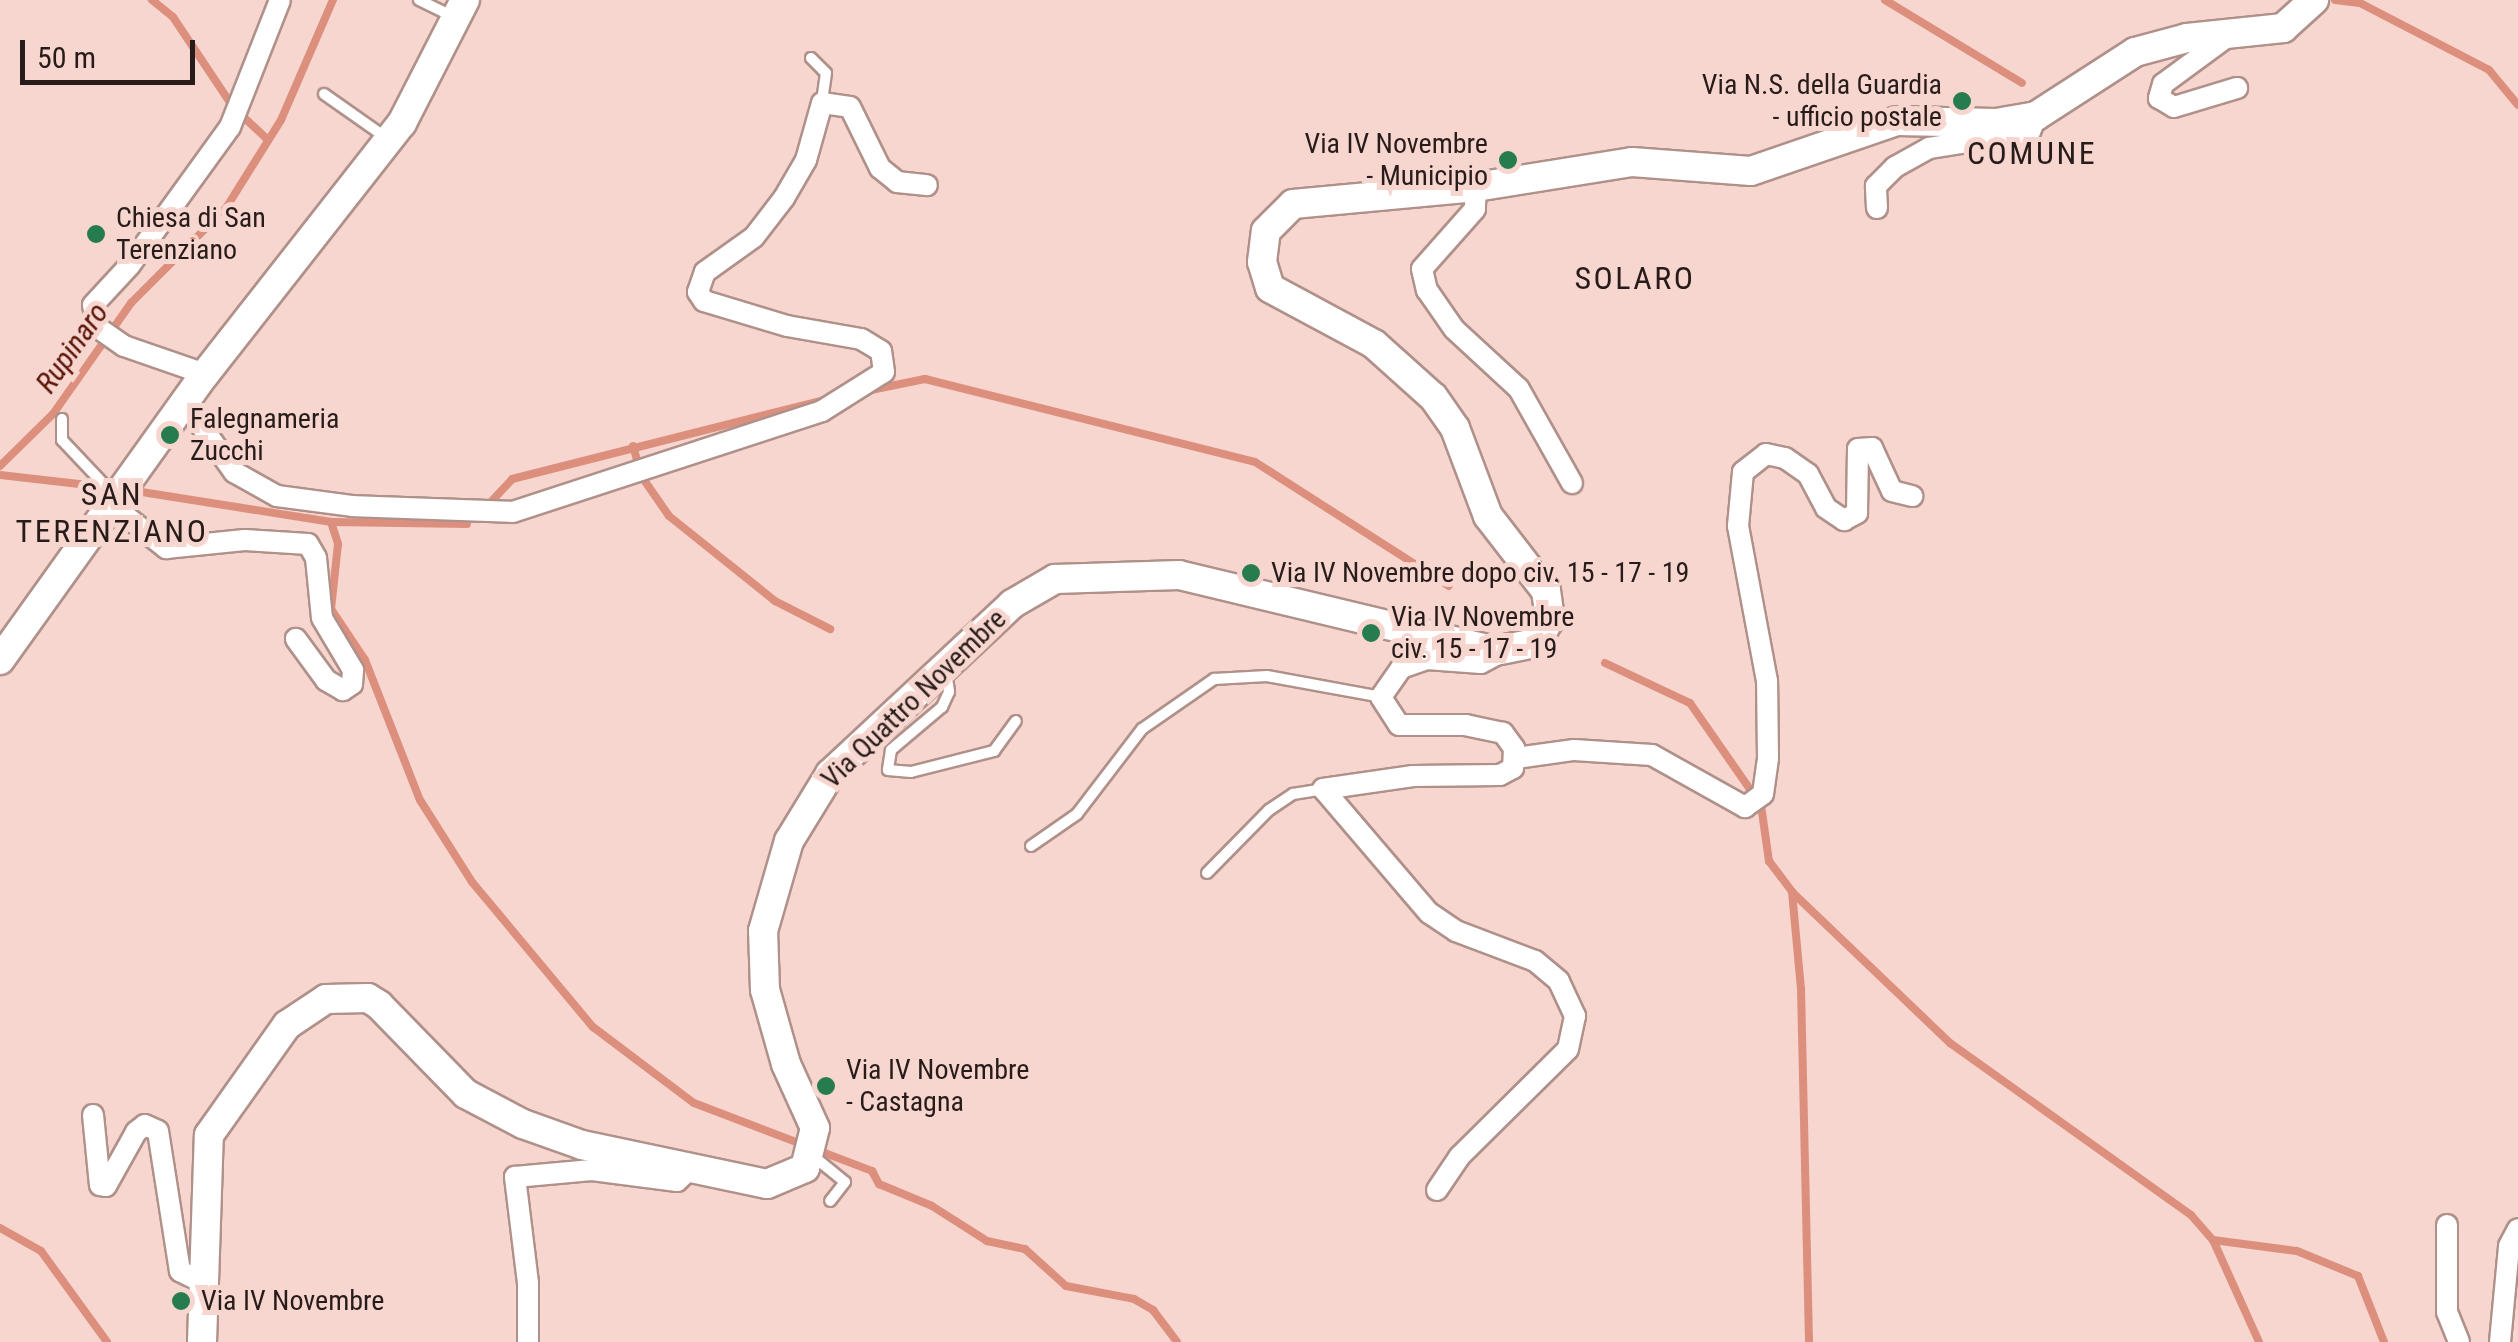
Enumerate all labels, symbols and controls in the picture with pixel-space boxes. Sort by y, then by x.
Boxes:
scale bar [25,20,200,82]
text: 50 m [37,40,96,75]
place label: Via N.S. della Guardia - ufficio postale [1702,68,1942,134]
marker: Via N.S. della Guardia - ufficio postale [1951,90,1973,112]
place label: Via IV Novembre - Municipio [1305,127,1488,193]
district label: COMUNE [1967,134,2097,172]
marker: Via IV Novembre - Municipio [1497,149,1519,171]
place label: Chiesa di San Terenziano [116,201,266,267]
marker: Chiesa di San Terenziano [85,223,107,245]
district label: SOLARO [1574,259,1696,297]
water label: Rupinaro [28,296,116,400]
place label: Falegnameria Zucchi [190,402,339,468]
marker: Falegnameria Zucchi [159,424,181,446]
district label: SAN TERENZIANO [16,476,208,551]
place label: Via IV Novembre dopo civ. 15 - 17 - 19 [1271,556,1689,590]
marker: Via IV Novembre dopo civ. 15 - 17 - 19 [1240,562,1262,584]
place label: Via IV Novembre civ. 15 - 17 - 19 [1391,600,1574,666]
street label: Via Quattro Novembre [815,602,1013,796]
marker: Via IV Novembre civ. 15 - 17 - 19 [1360,622,1382,644]
place label: Via IV Novembre - Castagna [846,1053,1029,1119]
marker: Via IV Novembre - Castagna [815,1075,837,1097]
place label: Via IV Novembre [201,1284,384,1318]
marker: Via IV Novembre [170,1290,192,1312]

